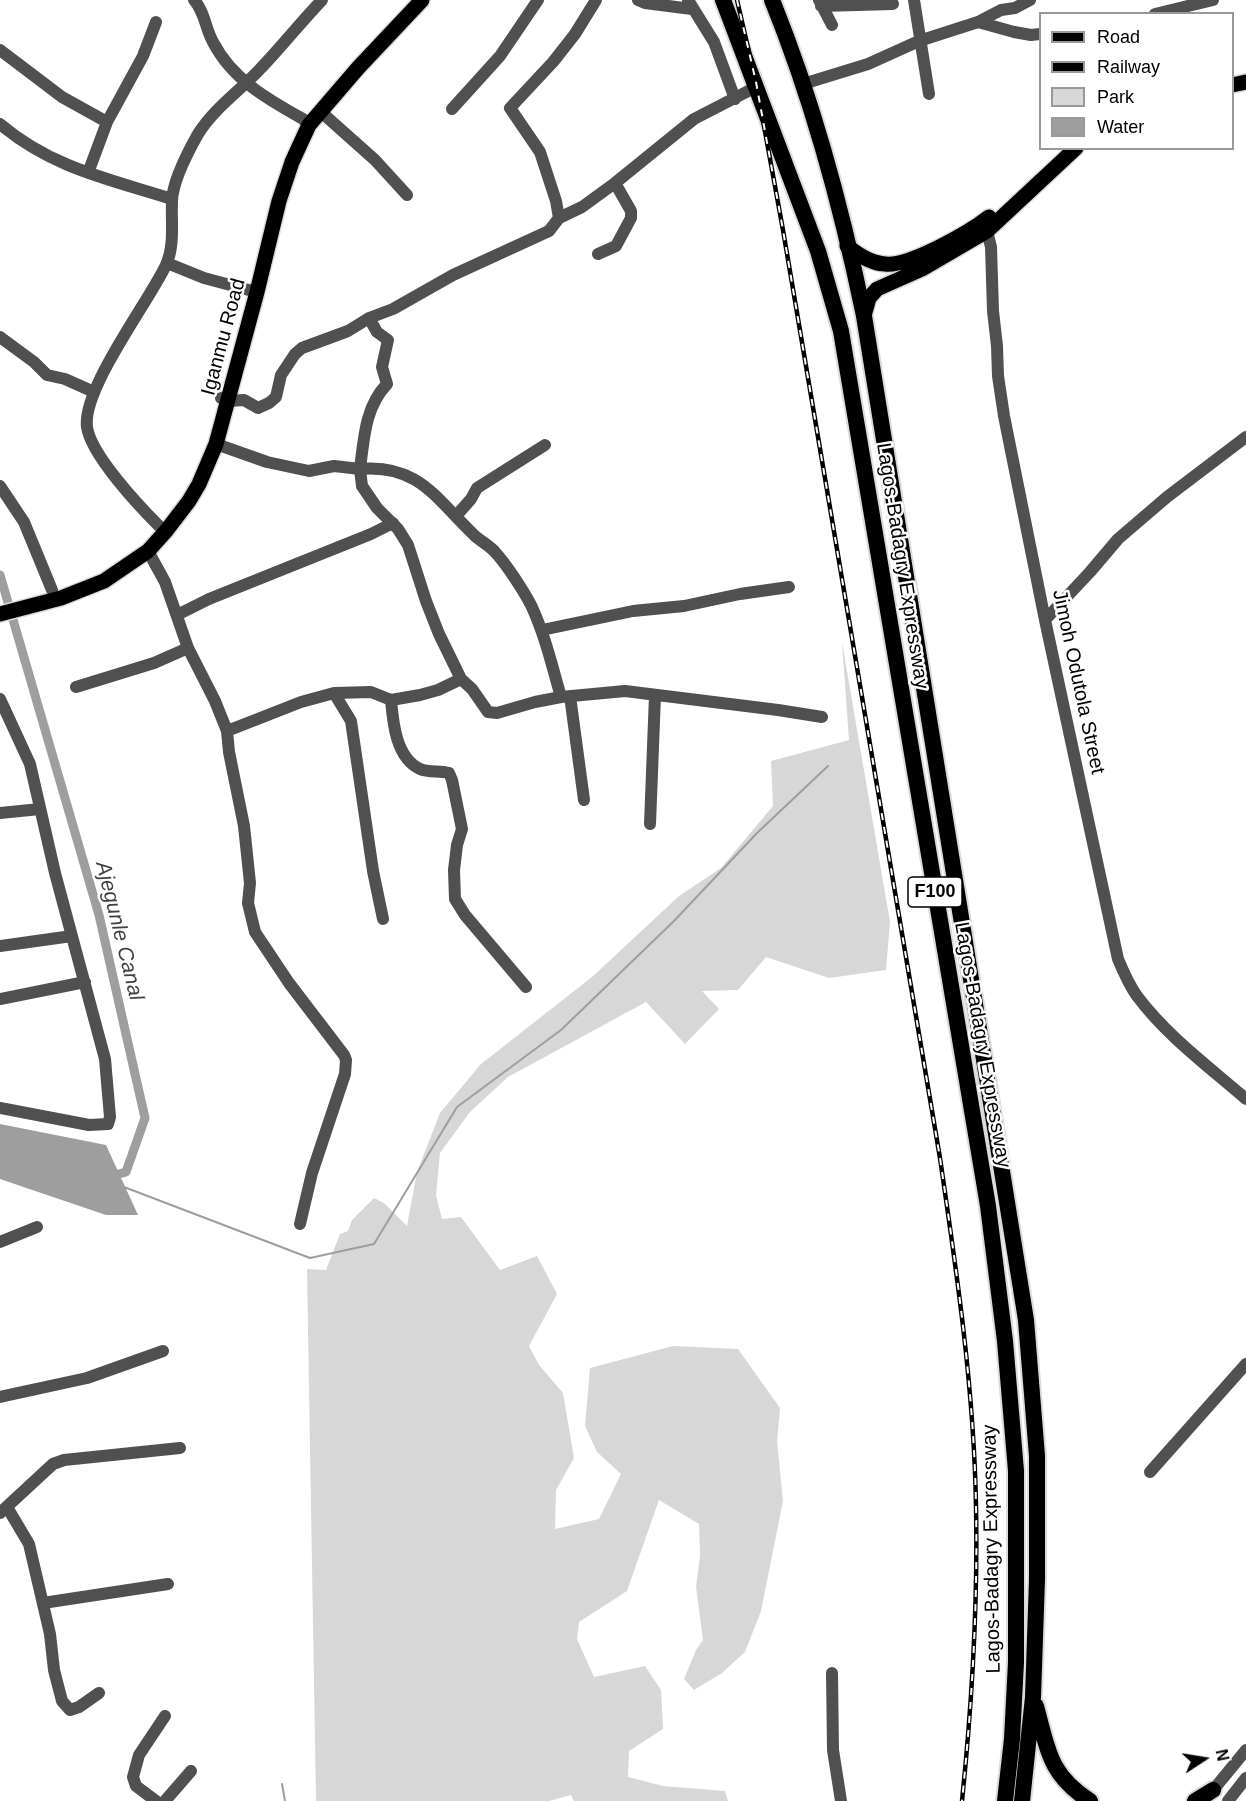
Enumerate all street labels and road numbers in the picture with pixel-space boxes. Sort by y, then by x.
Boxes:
street label: Iganmu Road [197,276,251,398]
street label: Lagos-Badagry Expressway [871,441,933,691]
street label: Jimoh Odutola Street [1047,588,1109,776]
road number: F100 [908,877,962,907]
street label: Lagos-Badagry Expressway [949,920,1015,1170]
street label: Lagos-Badagry Expressway [978,1424,1006,1674]

